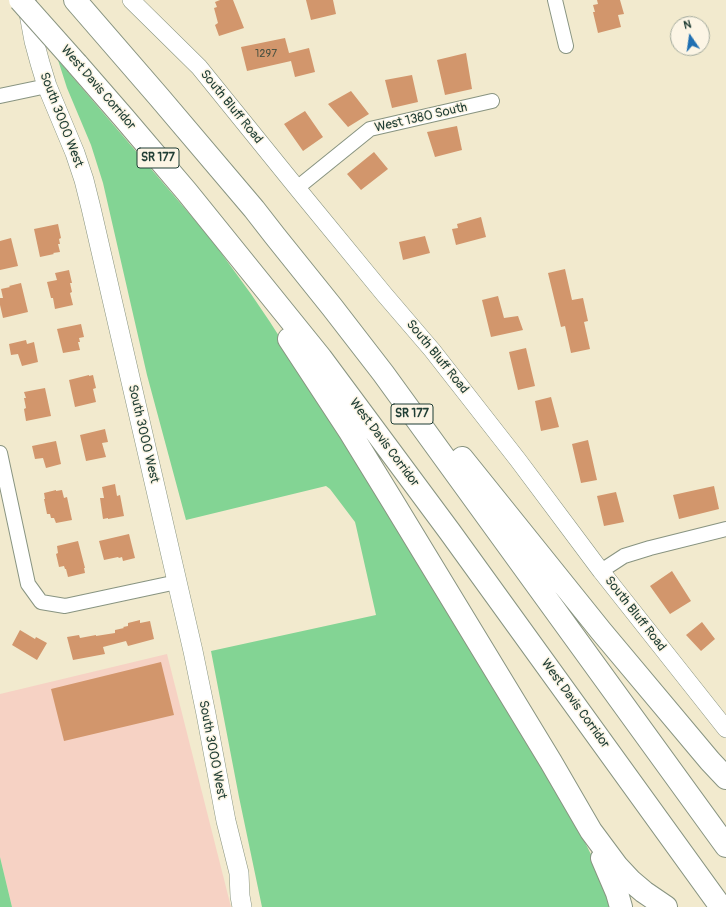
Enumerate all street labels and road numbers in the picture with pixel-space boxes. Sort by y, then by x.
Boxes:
street label: West Davis Corridor [57,43,139,133]
street label: South Bluff Road [196,67,266,147]
street label: South 3000 West [36,70,86,170]
street label: West 1380 South [373,100,469,136]
road number: SR 177 [137,148,179,168]
street label: South Bluff Road [402,317,472,397]
street label: South 3000 West [124,383,162,485]
street label: West Davis Corridor [346,396,422,490]
road number: SR 177 [391,404,433,424]
street label: South Bluff Road [601,574,669,654]
street label: West Davis Corridor [537,656,613,752]
street label: South 3000 West [195,699,229,801]

